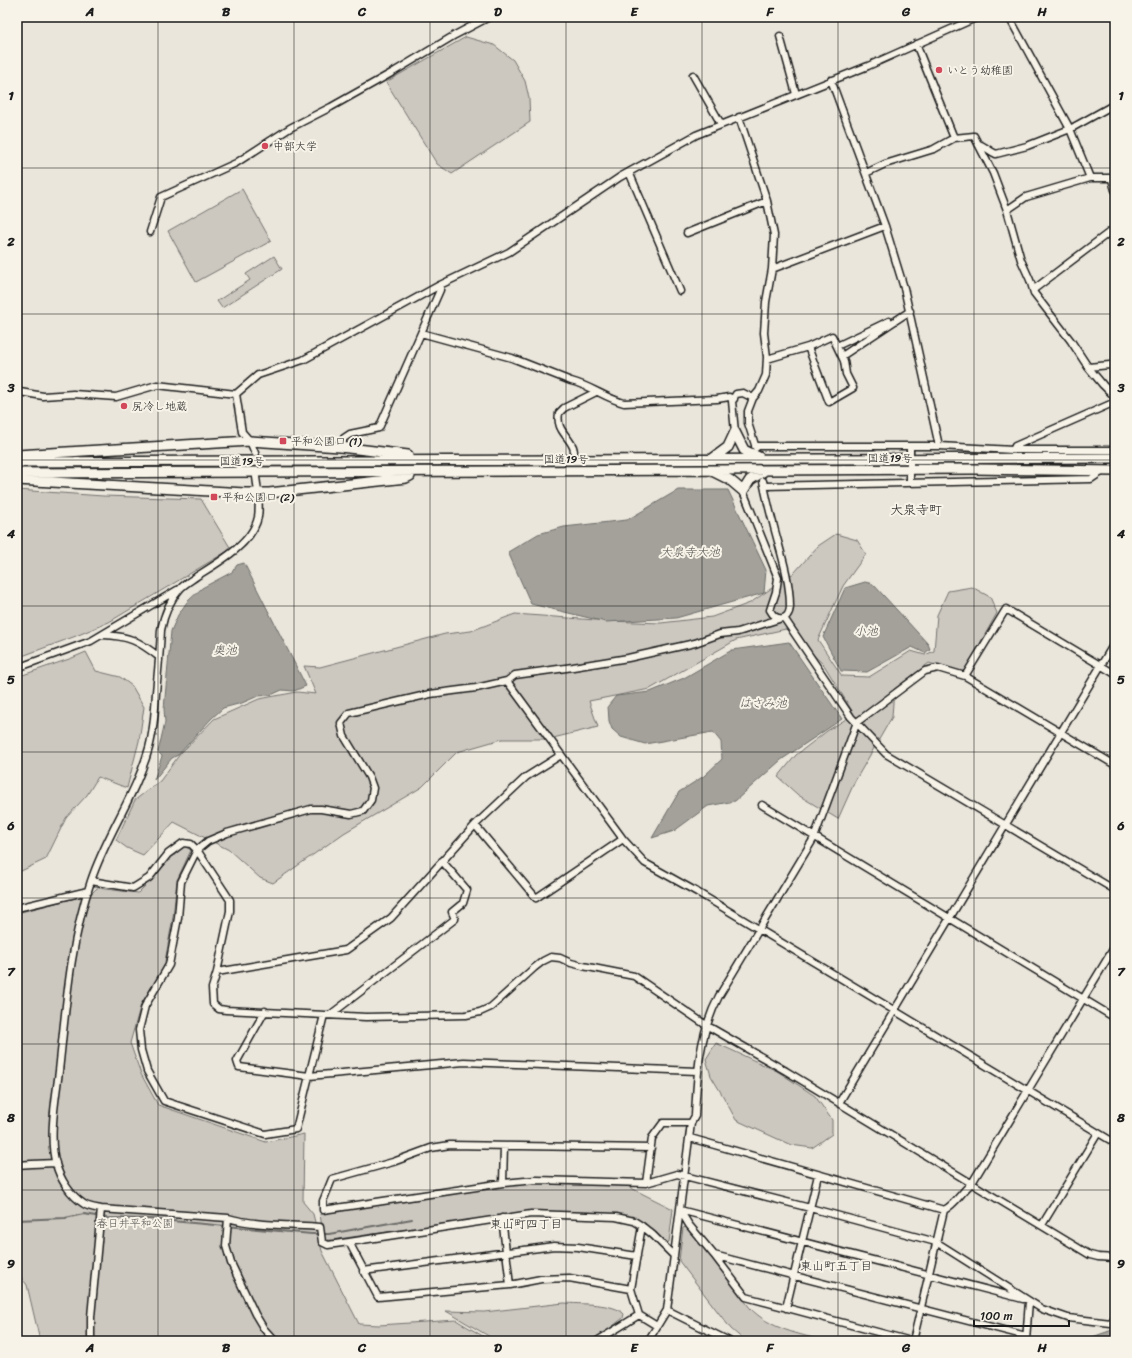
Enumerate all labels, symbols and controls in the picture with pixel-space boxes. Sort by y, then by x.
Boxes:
text: A [85,0,94,23]
text: B [222,0,231,23]
text: C [357,0,367,23]
text: D [494,0,502,23]
text: E [630,0,639,23]
text: F [765,0,774,23]
text: G [901,0,911,23]
text: H [1036,0,1047,23]
place label: いとう幼稚園 [947,61,1013,80]
marker: いとう幼稚園 [934,65,944,75]
text: 1 [8,84,14,107]
text: 1 [1118,84,1124,107]
place label: 中部大学 [273,137,317,156]
marker: 中部大学 [260,141,270,151]
text: 2 [6,230,15,253]
text: 2 [1116,230,1125,253]
text: 3 [6,376,15,399]
text: 3 [1116,376,1125,399]
place label: 尻冷し地蔵 [132,397,187,416]
marker: 尻冷し地蔵 [119,401,129,411]
place label: 平和公園口 (1) [291,432,362,451]
marker: 平和公園口 (1) [278,436,288,446]
street label: 国道19号 [868,449,912,468]
street label: 国道19号 [544,450,588,469]
street label: 国道19号 [220,452,264,471]
place label: 平和公園口 (2) [222,488,295,507]
marker: 平和公園口 (2) [209,492,219,502]
district label: 大泉寺町 [890,498,942,521]
text: 4 [6,522,16,545]
text: 4 [1116,522,1126,545]
water label: 大泉寺大池 [660,541,721,563]
water label: 小池 [854,620,879,642]
water label: 奥池 [213,639,238,661]
text: 5 [7,668,15,691]
text: 5 [1117,668,1125,691]
water label: はさみ池 [739,692,788,714]
text: 6 [6,814,15,837]
text: 6 [1116,814,1125,837]
text: 7 [7,960,16,983]
text: 7 [1117,960,1126,983]
text: 8 [6,1106,15,1129]
text: 8 [1116,1106,1125,1129]
district label: 東山町四丁目 [490,1213,562,1235]
park label: 春日井平和公園 [97,1214,174,1233]
text: 9 [7,1252,15,1275]
text: 9 [1117,1252,1125,1275]
district label: 東山町五丁目 [800,1255,872,1277]
scale bar [974,1302,1069,1328]
text: 100 m [980,1305,1013,1327]
text: A [85,1336,94,1358]
text: B [222,1336,231,1358]
text: C [357,1336,367,1358]
text: D [494,1336,502,1358]
text: E [630,1336,639,1358]
text: F [765,1336,774,1358]
text: G [901,1336,911,1358]
text: H [1036,1336,1047,1358]

